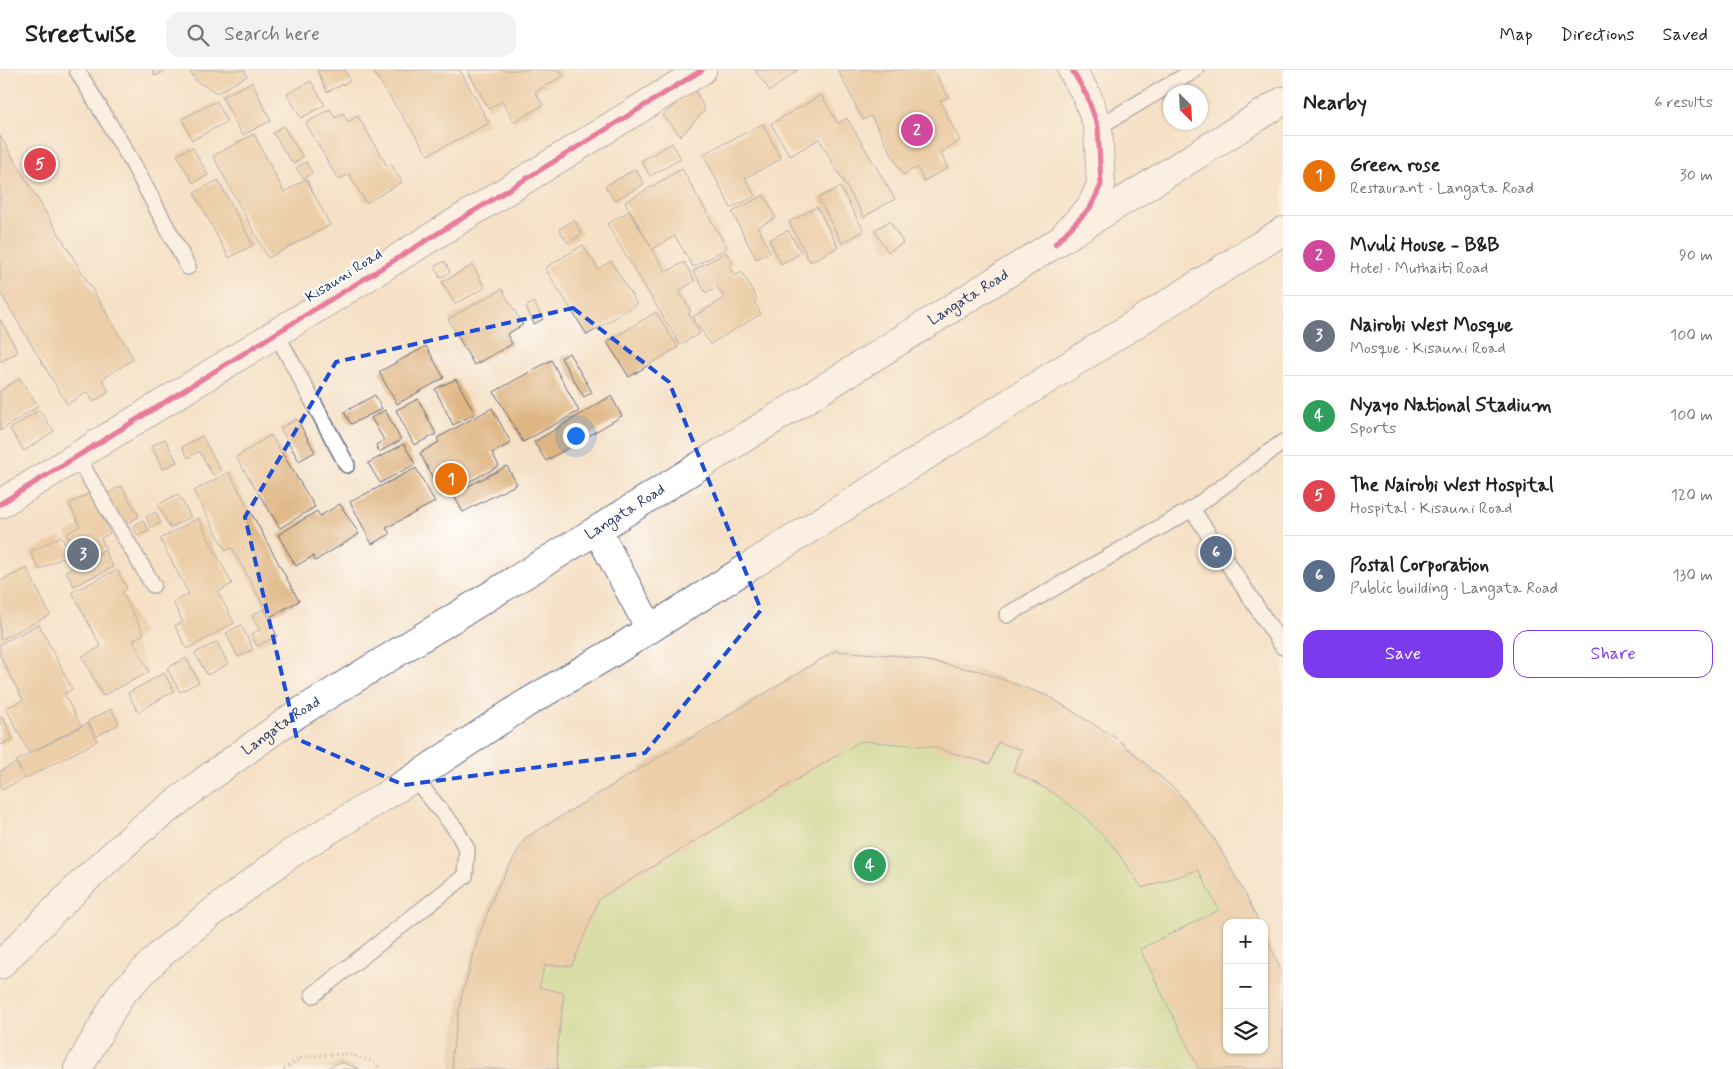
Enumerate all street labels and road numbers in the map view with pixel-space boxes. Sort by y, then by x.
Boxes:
street label: Kisauni Road [302,244,386,308]
street label: Langata Road [925,265,1013,330]
street label: Langata Road [581,480,669,545]
street label: Langata Road [238,692,324,760]

